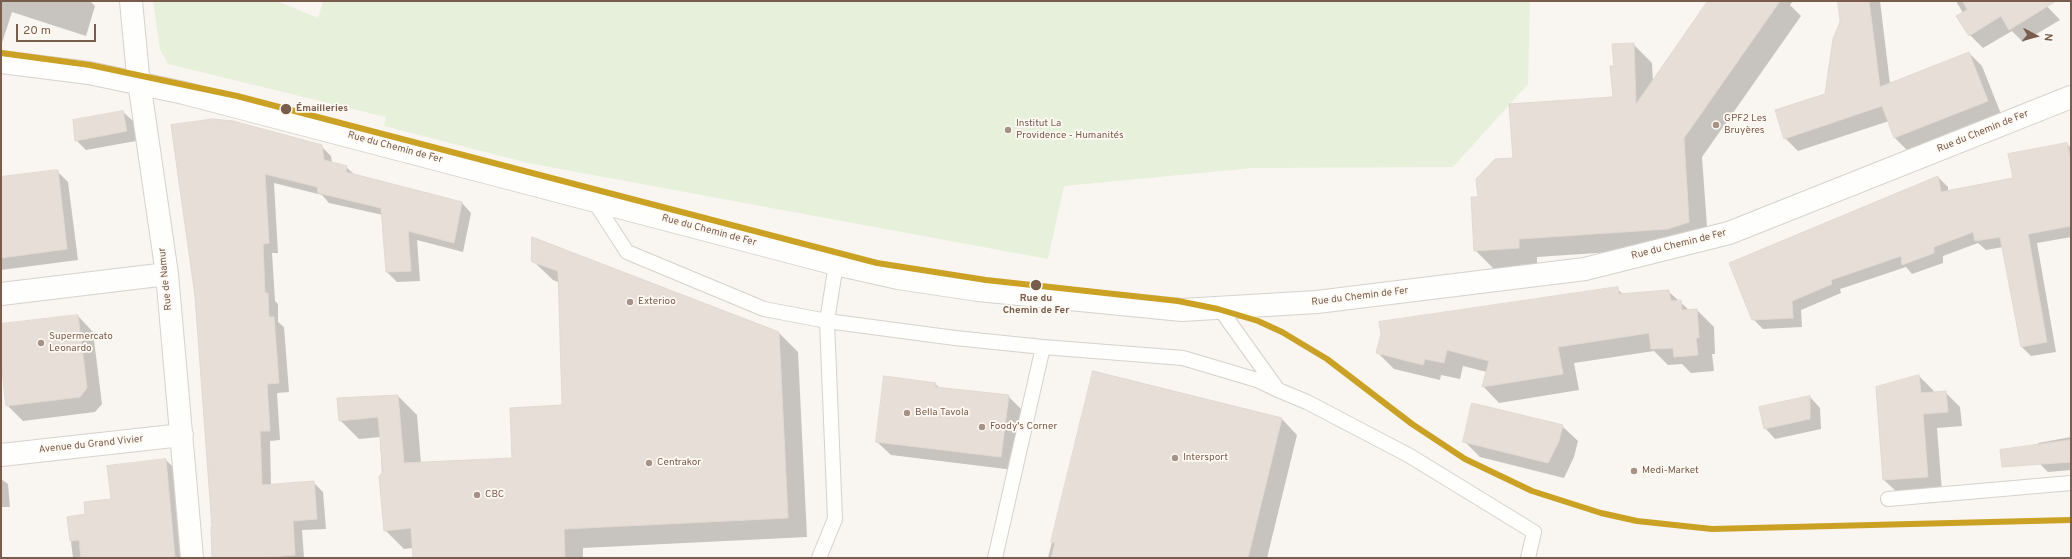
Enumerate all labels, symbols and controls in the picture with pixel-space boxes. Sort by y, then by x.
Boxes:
scale bar [18,16,98,42]
north arrow [2016,16,2056,56]
text: 20 m [23,23,51,39]
text: N [2041,33,2055,42]
marker: Émailleries [279,102,293,116]
place label: Émailleries [296,103,348,115]
street label: Rue du Chemin de Fer [1935,108,2031,156]
place label: GPF2 Les Bruyères [1724,113,1767,136]
place label: Institut La Providence - Humanités [1016,118,1124,142]
marker: GPF2 Les Bruyères [1711,120,1721,130]
marker: Institut La Providence - Humanités [1003,125,1013,135]
street label: Rue du Chemin de Fer [346,130,444,166]
street label: Rue du Chemin de Fer [660,213,758,249]
street label: Rue du Chemin de Fer [1630,227,1728,263]
street label: Rue de Namur [157,247,175,311]
marker: Rue du Chemin de Fer [1029,278,1043,292]
street label: Rue du Chemin de Fer [1311,285,1409,309]
place label: Rue du Chemin de Fer [1003,293,1069,316]
place label: Exterioo [638,296,676,308]
marker: Exterioo [625,297,635,307]
place label: Supermercato Leonardo [49,331,113,354]
marker: Supermercato Leonardo [36,338,46,348]
place label: Bella Tavola [915,407,969,419]
marker: Bella Tavola [902,408,912,418]
place label: Foody's Corner [990,421,1057,433]
marker: Foody's Corner [977,422,987,432]
street label: Avenue du Grand Vivier [38,434,144,456]
place label: Intersport [1183,452,1228,464]
marker: Intersport [1170,453,1180,463]
place label: Centrakor [657,457,701,469]
marker: Centrakor [644,458,654,468]
place label: Medi-Market [1642,465,1699,477]
marker: Medi-Market [1629,466,1639,476]
place label: CBC [485,489,504,501]
marker: CBC [472,490,482,500]

